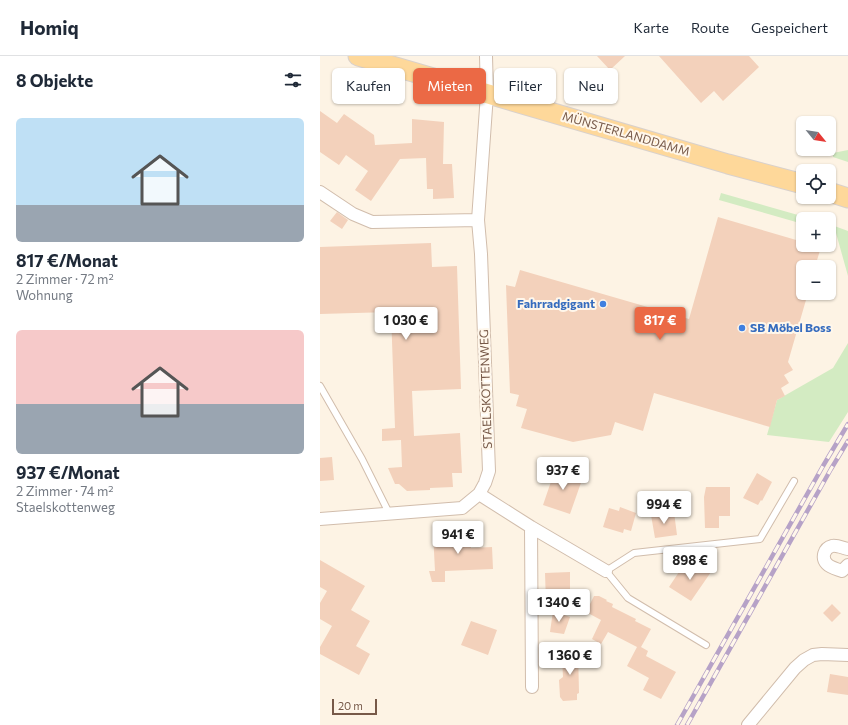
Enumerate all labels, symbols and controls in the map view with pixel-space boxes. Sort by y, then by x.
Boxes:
text: Homiq [20,16,79,39]
text: Karte [634,19,669,36]
text: Route [691,19,729,36]
text: Gespeichert [751,19,828,36]
chip: Kaufen [332,68,405,104]
chip: Mieten [413,68,486,104]
chip: Filter [494,68,556,104]
chip: Neu [564,68,618,104]
icon: filters [282,69,304,91]
text: 8 Objekte [16,70,93,91]
street label: MÜNSTERLANDDAMM [561,108,691,158]
north arrow [796,116,836,156]
map controls [796,116,836,300]
icon: home [124,144,196,216]
button: locate [796,164,836,204]
button: + [796,212,836,252]
text: 817 €/Monat [16,250,118,271]
button: − [796,260,836,300]
text: 2 Zimmer · 72 m² [16,271,114,287]
text: Wohnung [16,287,73,303]
place label: Fahrradgigant [517,296,595,310]
marker: Fahrradgigant [598,299,608,309]
pin: 1 030 € [369,307,443,341]
pin: 817 € [632,307,688,341]
text: 1 030 € [384,312,428,328]
text: 817 € [644,312,676,328]
place label: SB Möbel Boss [750,320,832,334]
marker: SB Möbel Boss [737,323,747,333]
street label: STAELSKOTTENWEG [476,329,494,449]
icon: home [124,356,196,428]
pin: 937 € [535,457,591,491]
text: 937 €/Monat [16,462,120,483]
text: 937 € [546,462,580,478]
text: 2 Zimmer · 74 m² [16,483,114,499]
pin: 994 € [636,491,692,525]
text: 994 € [646,496,682,512]
text: Staelskottenweg [16,499,115,515]
pin: 941 € [430,521,486,555]
text: 941 € [441,526,475,542]
pin: 898 € [662,547,718,581]
text: 898 € [672,552,708,568]
pin: 1 340 € [522,589,596,623]
text: 1 340 € [537,594,581,610]
pin: 1 360 € [533,642,607,676]
text: 1 360 € [548,647,592,663]
scale bar [332,697,377,716]
text: 20 m [338,699,363,712]

